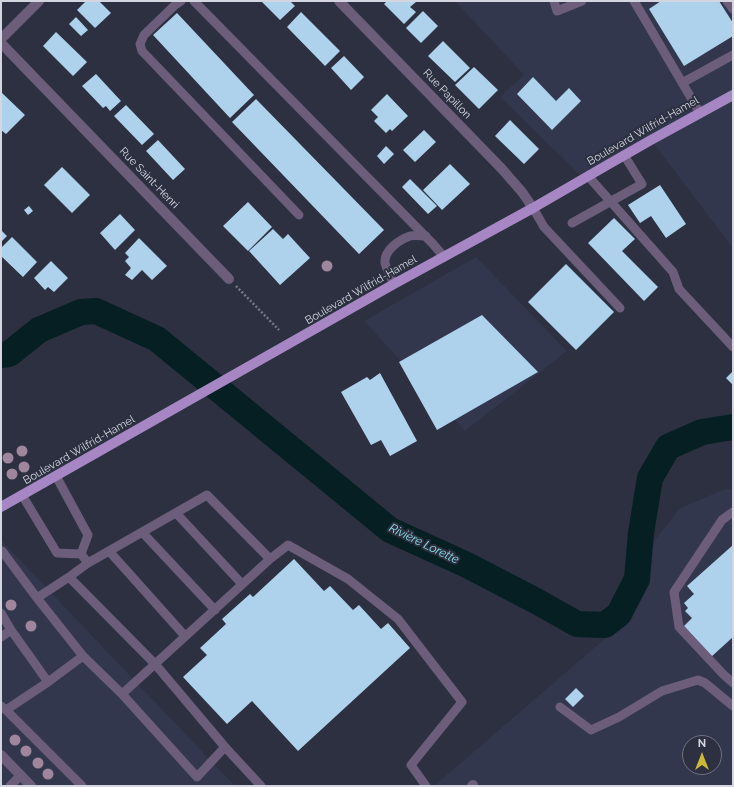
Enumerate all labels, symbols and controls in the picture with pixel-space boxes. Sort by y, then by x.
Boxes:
street label: Rue Papillon [420,66,474,122]
street label: Boulevard Wilfrid-Hamel [585,94,701,168]
street label: Rue Saint-Henri [117,145,181,211]
street label: Boulevard Wilfrid-Hamel [303,253,419,327]
street label: Boulevard Wilfrid-Hamel [21,413,137,487]
water label: Rivière Lorette [387,521,461,567]
north arrow [682,735,722,775]
text: N [698,737,706,750]

